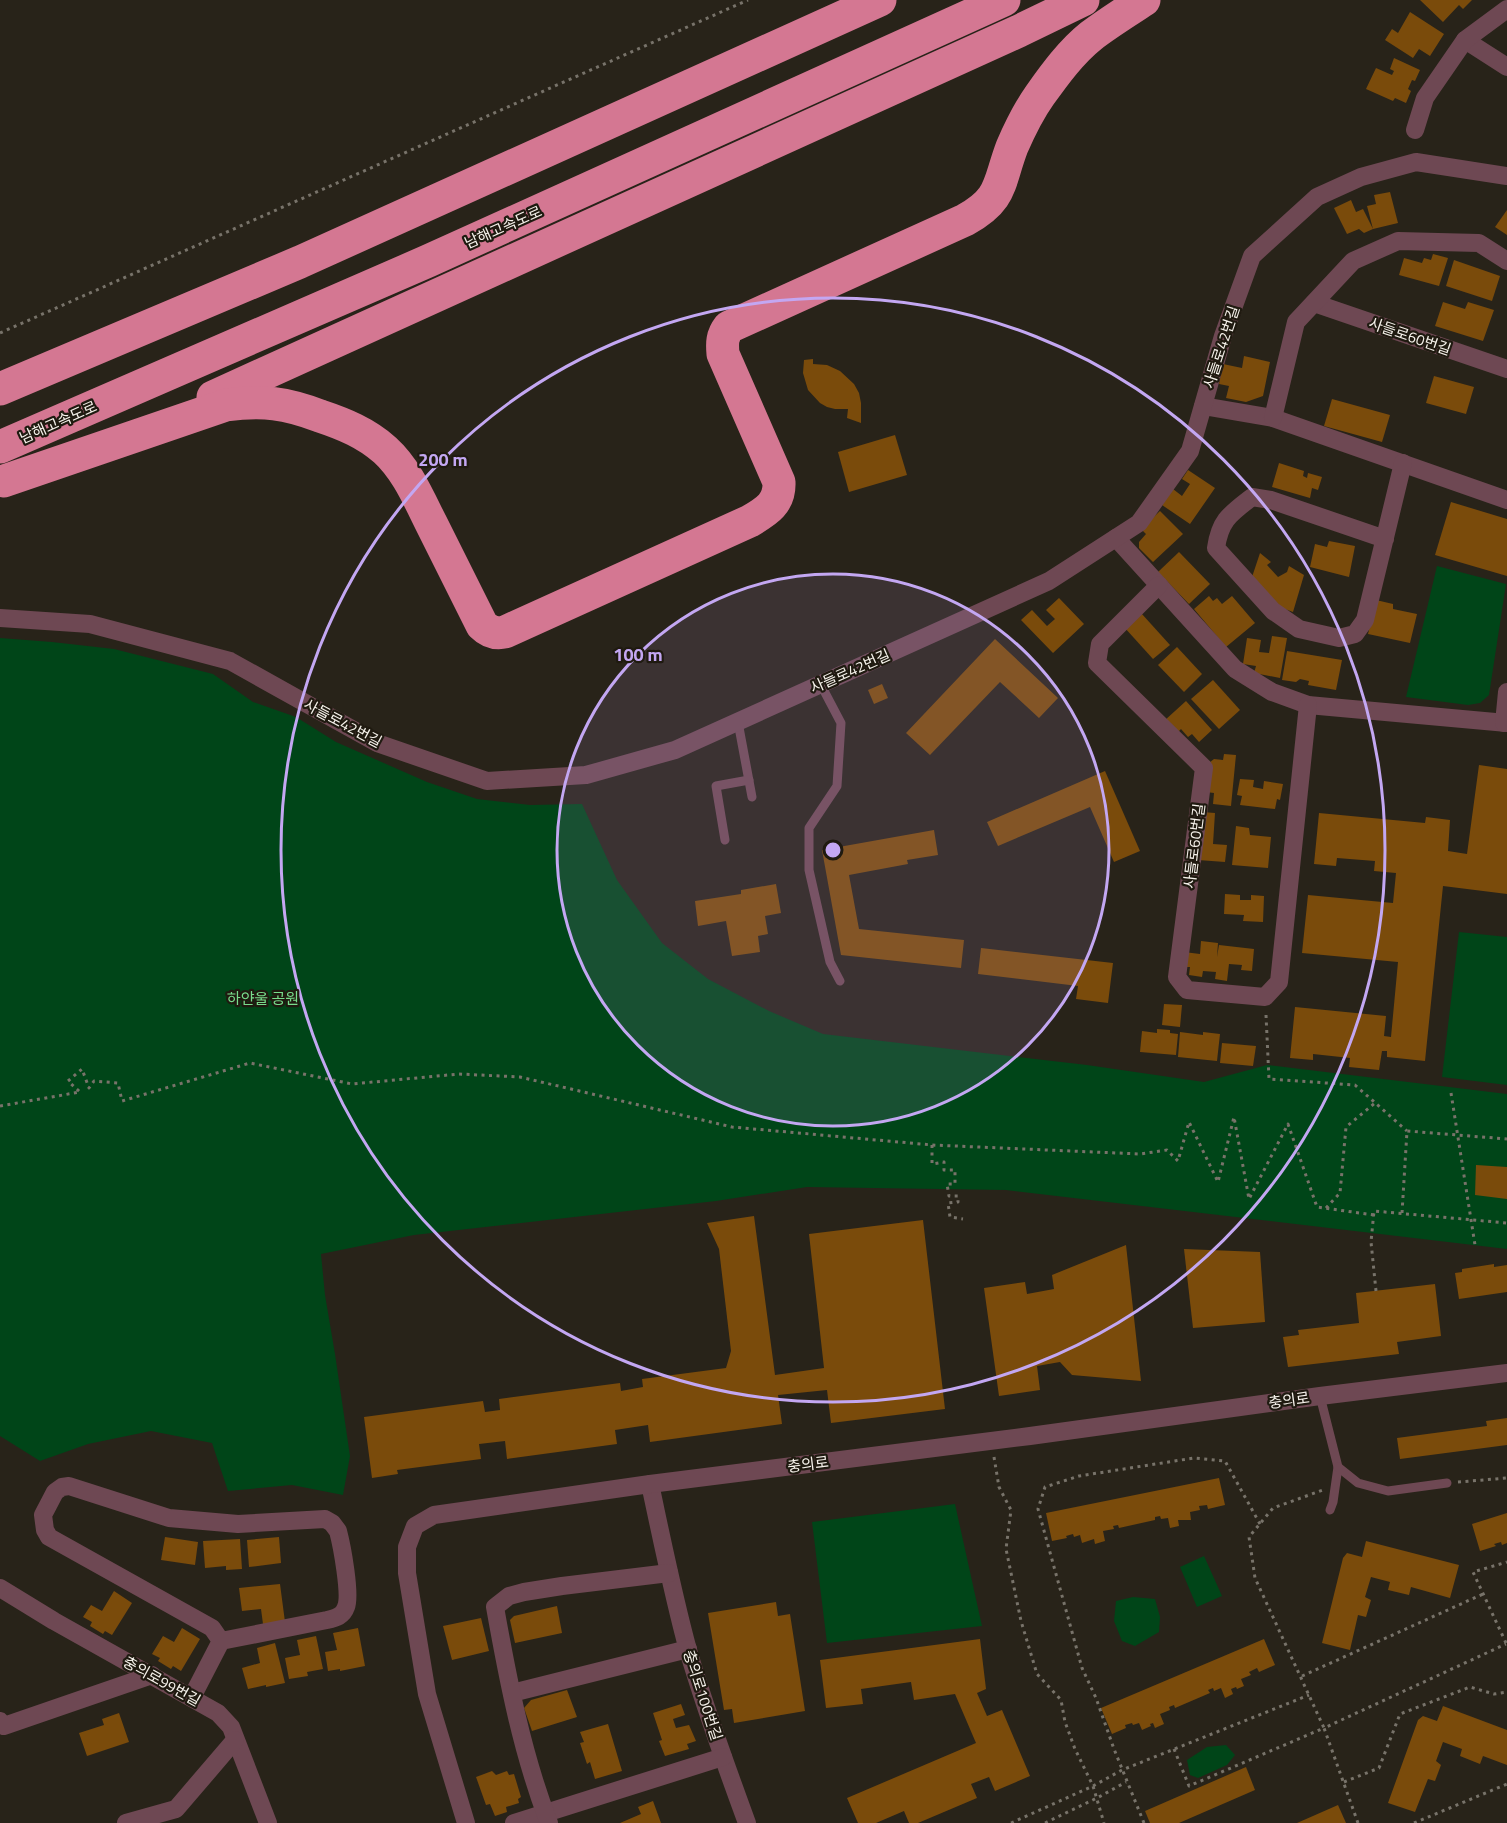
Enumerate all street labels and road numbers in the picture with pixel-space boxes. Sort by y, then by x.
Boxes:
street label: 남해고속도로 [460,200,546,254]
street label: 사들로42번길 [1197,303,1245,391]
street label: 사들로60번길 [1366,311,1454,361]
street label: 남해고속도로 [15,395,101,449]
street label: 사들로42번길 [806,643,894,699]
street label: 사들로42번길 [300,693,386,753]
street label: 사들로60번길 [1177,802,1211,890]
street label: 충의로 [1267,1386,1311,1414]
street label: 충의로 [786,1450,830,1478]
street label: 충의로100번길 [678,1647,728,1743]
street label: 충의로99번길 [119,1650,205,1712]

